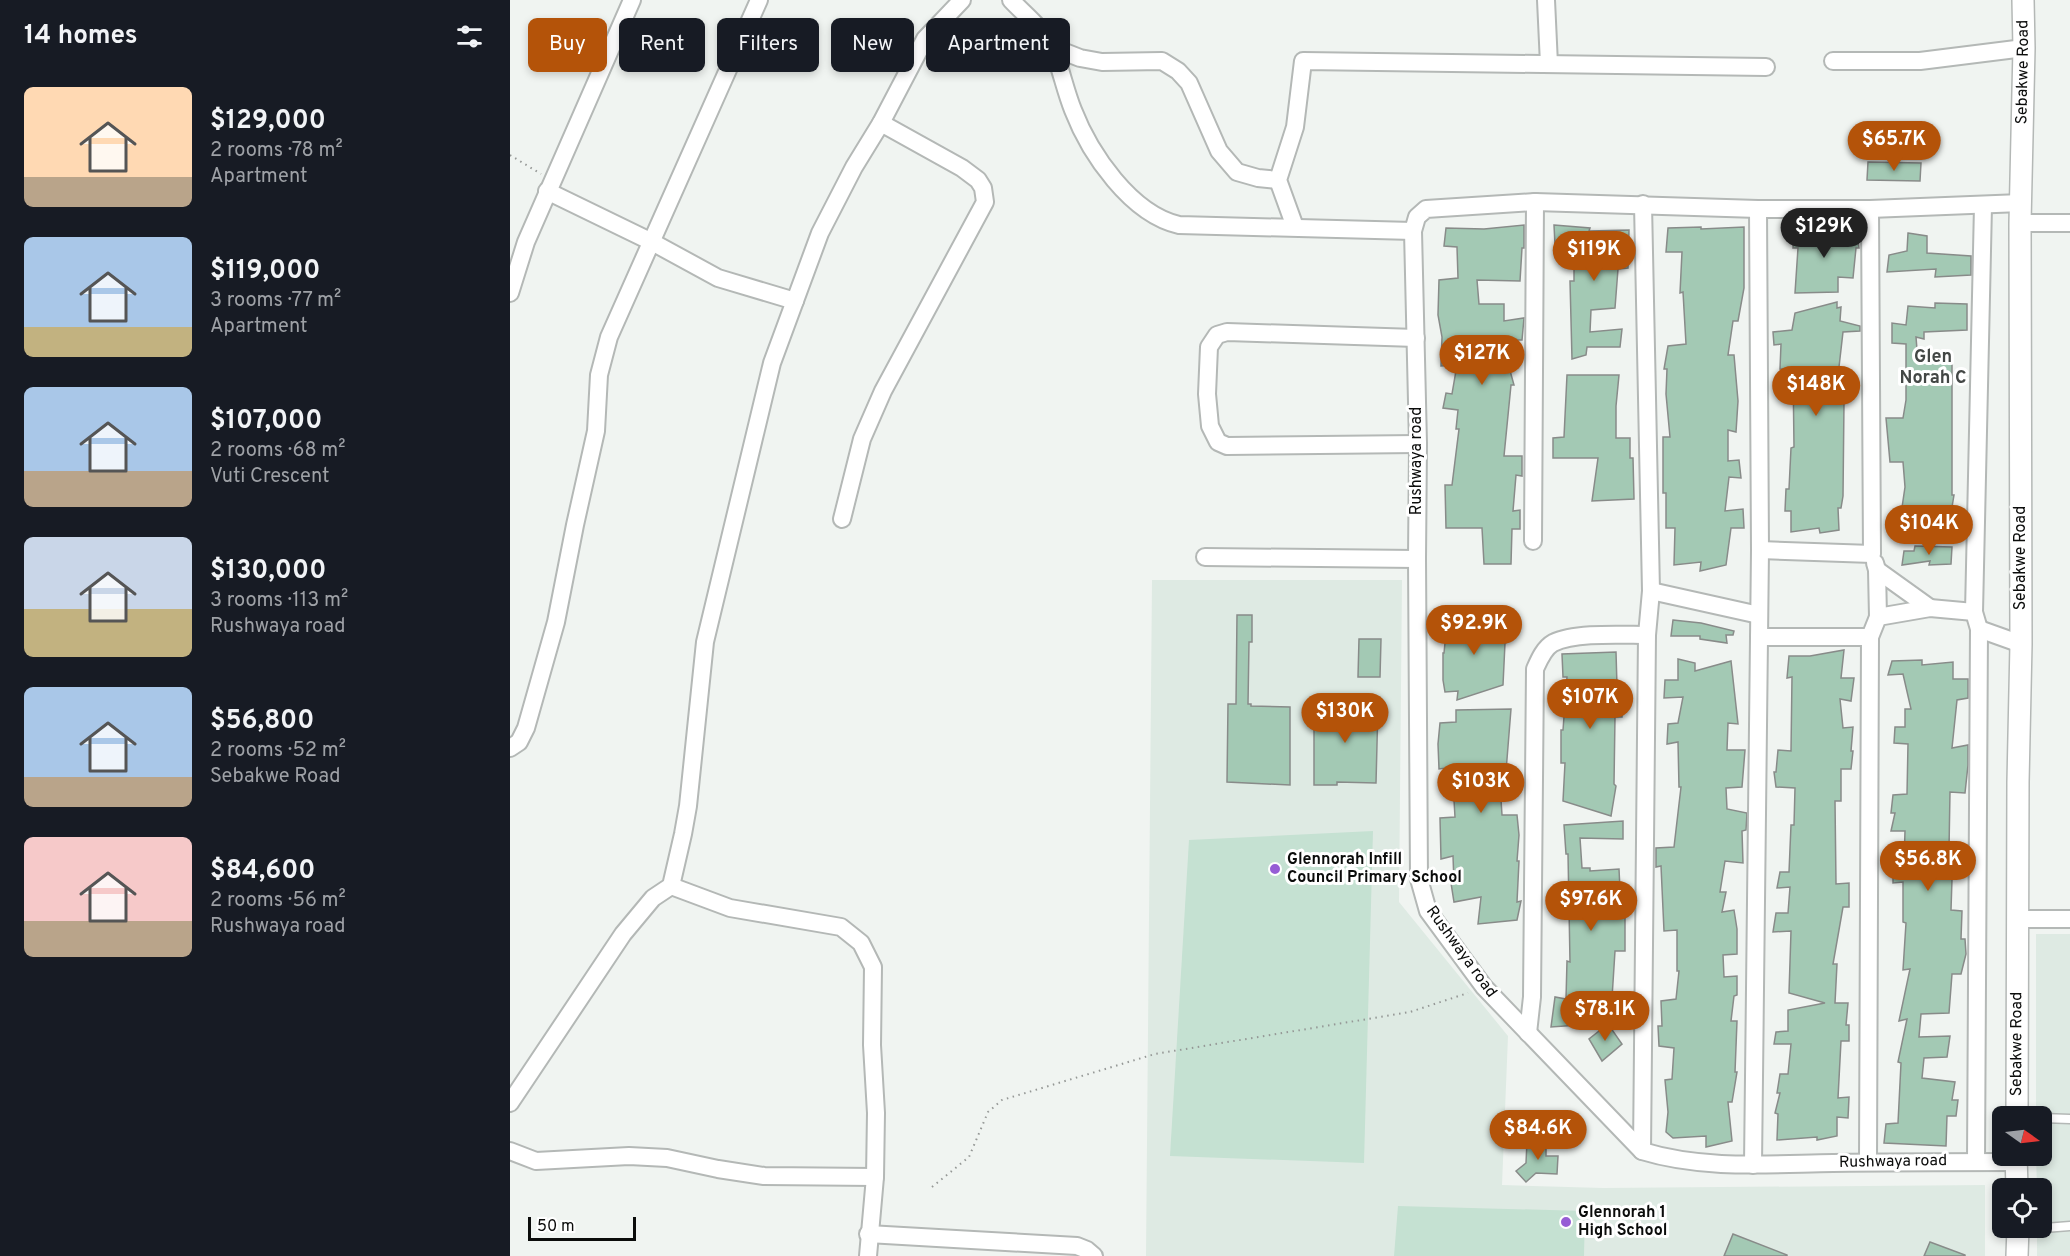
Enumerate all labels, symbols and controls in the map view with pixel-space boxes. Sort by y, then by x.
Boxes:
chip: Buy [528,18,607,72]
chip: Rent [619,18,705,72]
chip: Filters [717,18,819,72]
chip: New [831,18,914,72]
chip: Apartment [926,18,1070,72]
text: 14 homes [24,20,138,53]
icon: filters [453,20,486,53]
street label: Sebakwe Road [2012,20,2034,125]
text: $129,000 [210,105,326,138]
icon: home [72,111,144,183]
pin: $65.7K [1845,121,1943,172]
text: $65.7K [1862,127,1926,153]
text: 2 rooms · 78 m² [210,138,343,164]
text: Apartment [210,164,308,190]
pin: $129K [1782,208,1866,259]
text: $129K [1795,214,1853,240]
pin: $119K [1552,231,1636,282]
text: $119K [1567,237,1621,263]
text: $119,000 [210,255,320,288]
icon: home [72,261,144,333]
text: 3 rooms · 77 m² [210,288,341,314]
text: Apartment [210,314,308,340]
pin: $127K [1440,335,1524,386]
text: $127K [1454,341,1510,367]
district label: Glen Norah C [1900,346,1966,390]
pin: $148K [1774,366,1858,417]
text: $148K [1786,372,1846,398]
text: $107,000 [210,405,322,438]
street label: Rushwaya road [1407,407,1427,515]
icon: home [72,411,144,483]
text: 2 rooms · 68 m² [210,438,346,464]
text: Vuti Crescent [210,464,330,490]
pin: $104K [1887,505,1971,556]
street label: Sebakwe Road [2011,506,2031,610]
text: $104K [1899,511,1959,537]
text: $130,000 [210,555,326,588]
icon: home [72,561,144,633]
text: 3 rooms · 113 m² [210,588,348,614]
pin: $92.9K [1425,605,1523,656]
text: $92.9K [1440,611,1508,637]
text: Rushwaya road [210,614,345,640]
pin: $107K [1548,679,1632,730]
text: $107K [1561,685,1619,711]
pin: $130K [1303,693,1387,744]
text: $130K [1315,699,1375,725]
text: $56,800 [210,705,314,738]
icon: home [72,711,144,783]
text: 2 rooms · 52 m² [210,738,346,764]
pin: $103K [1439,763,1523,814]
text: Sebakwe Road [210,764,341,790]
text: $103K [1451,769,1511,795]
pin: $56.8K [1879,841,1977,892]
text: $56.8K [1894,847,1962,873]
place label: Glennorah Infill Council Primary School [1287,850,1462,888]
text: $84,600 [210,855,315,888]
icon: home [72,861,144,933]
marker: Glennorah Infill Council Primary School [1268,862,1282,876]
pin: $97.6K [1542,881,1640,932]
text: $97.6K [1559,887,1623,913]
text: 2 rooms · 56 m² [210,888,346,914]
street label: Rushwaya road [1421,902,1501,1002]
text: Rushwaya road [210,914,345,940]
pin: $78.1K [1556,991,1654,1042]
street label: Sebakwe Road [2007,992,2027,1096]
text: $78.1K [1574,997,1636,1023]
north arrow [1992,1106,2052,1166]
map controls [1992,1106,2052,1238]
pin: $84.6K [1489,1110,1587,1161]
text: $84.6K [1504,1116,1572,1142]
street label: Rushwaya road [1839,1151,1947,1173]
button: locate [1992,1178,2052,1238]
place label: Glennorah 1 High School [1578,1203,1667,1241]
scale bar [528,1214,636,1242]
marker: Glennorah 1 High School [1559,1215,1573,1229]
text: 50 m [537,1217,575,1237]

